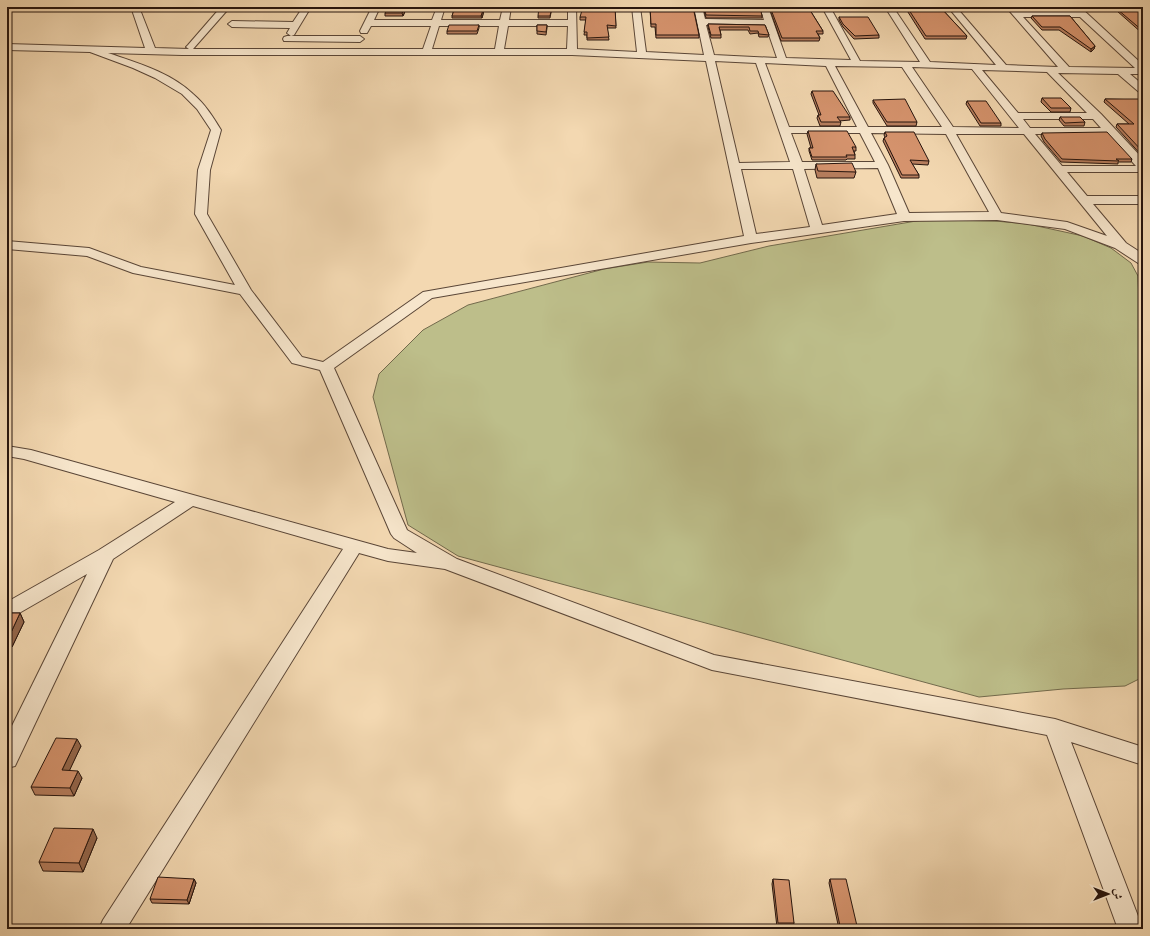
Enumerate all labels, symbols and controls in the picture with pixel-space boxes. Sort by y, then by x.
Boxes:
north arrow [1088,874,1128,914]
text: ش [1111,889,1122,900]

